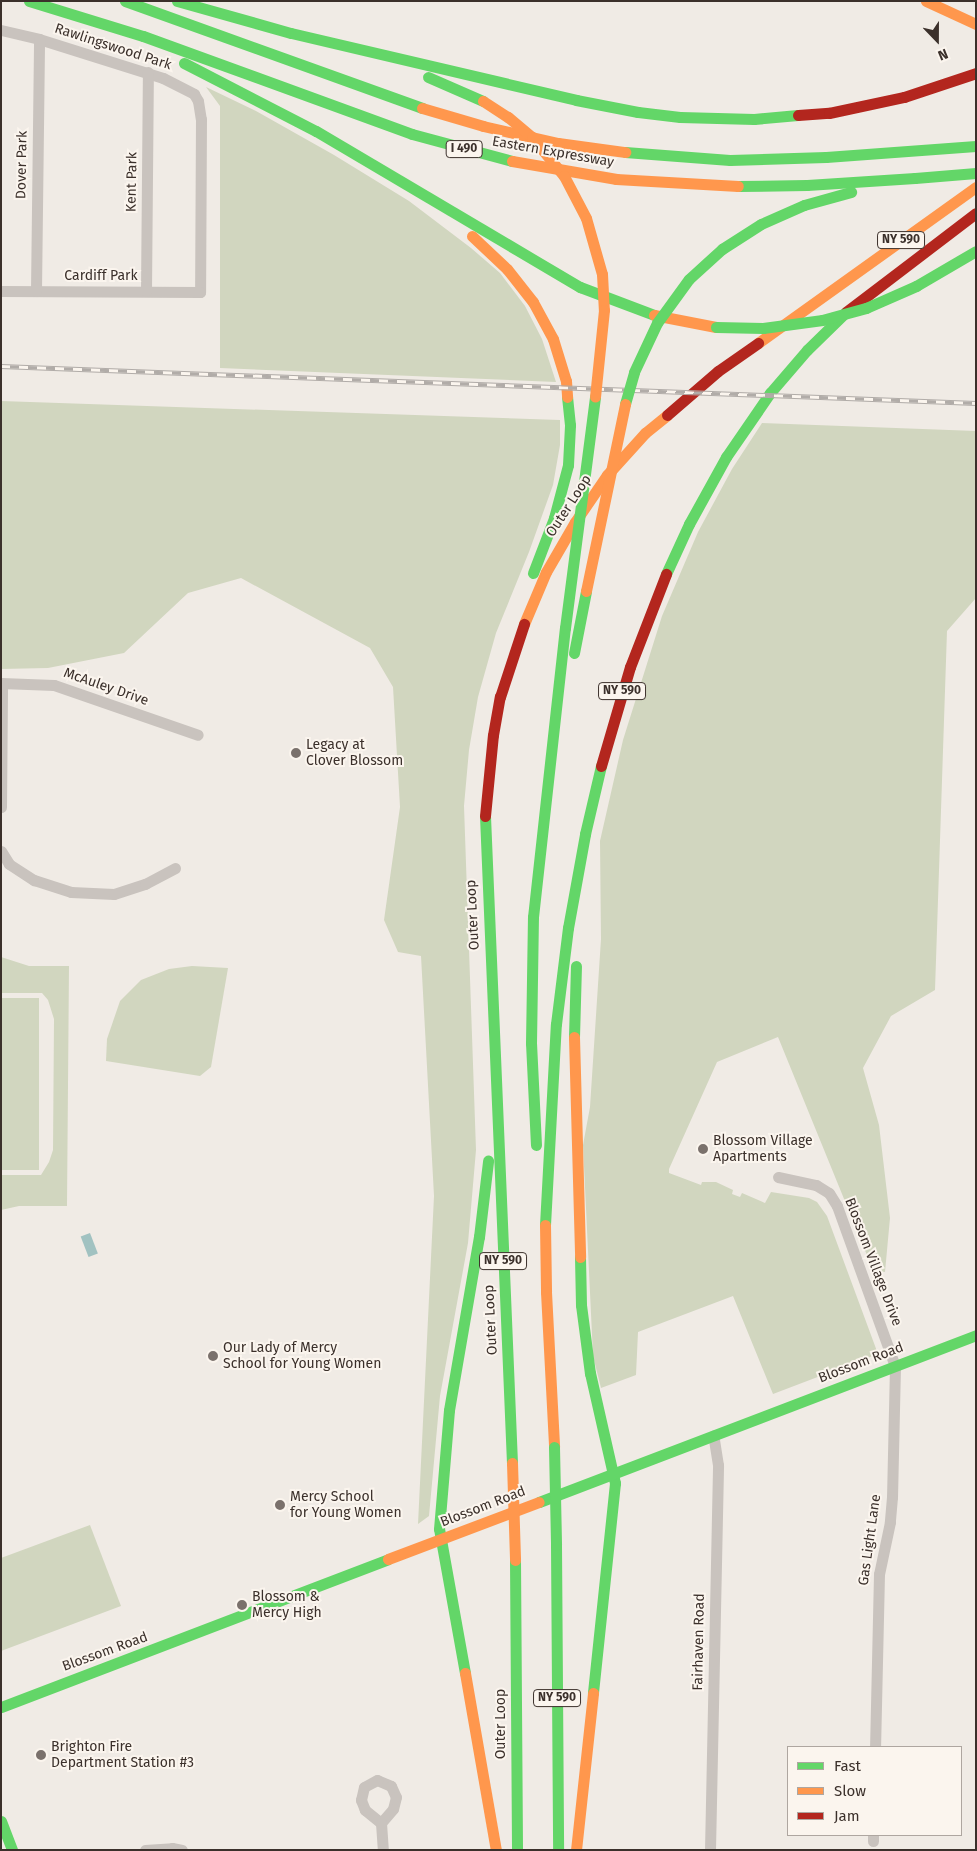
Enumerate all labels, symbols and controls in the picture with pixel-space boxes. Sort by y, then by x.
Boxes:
north arrow [912,15,962,65]
street label: Rawlingswood Park [52,20,174,74]
text: N [935,45,950,64]
street label: Dover Park [13,131,31,199]
street label: Eastern Expressway [491,133,615,171]
road number: I 490 [445,140,483,158]
street label: Kent Park [123,152,141,212]
road number: NY 590 [876,230,926,250]
street label: Cardiff Park [64,268,138,284]
street label: Outer Loop [543,472,595,540]
street label: McAuley Drive [61,665,151,709]
road number: NY 590 [597,681,647,700]
place label: Legacy at Clover Blossom [306,737,403,770]
marker: Legacy at Clover Blossom [290,747,302,759]
street label: Outer Loop [463,879,483,951]
place label: Blossom Village Apartments [713,1133,813,1166]
marker: Blossom Village Apartments [697,1143,709,1155]
street label: Blossom Village Drive [841,1195,905,1329]
road number: NY 590 [478,1252,528,1270]
street label: Outer Loop [481,1284,501,1356]
street label: Blossom Road [816,1339,906,1387]
place label: Our Lady of Mercy School for Young Women [223,1340,381,1372]
marker: Our Lady of Mercy School for Young Women [207,1350,219,1362]
street label: Blossom Road [438,1483,528,1531]
place label: Mercy School for Young Women [290,1489,402,1521]
street label: Gas Light Lane [855,1493,885,1587]
marker: Mercy School for Young Women [274,1499,286,1511]
place label: Blossom & Mercy High [252,1589,322,1621]
street label: Fairhaven Road [690,1593,708,1691]
marker: Blossom & Mercy High [236,1599,248,1611]
street label: Blossom Road [60,1629,150,1675]
street label: Outer Loop [493,1689,509,1759]
road number: NY 590 [532,1689,582,1708]
place label: Brighton Fire Department Station #3 [51,1739,194,1771]
legend [787,1746,962,1836]
marker: Brighton Fire Department Station #3 [35,1749,47,1761]
text: Fast [834,1757,861,1775]
text: Slow [834,1782,866,1800]
text: Jam [834,1807,860,1825]

